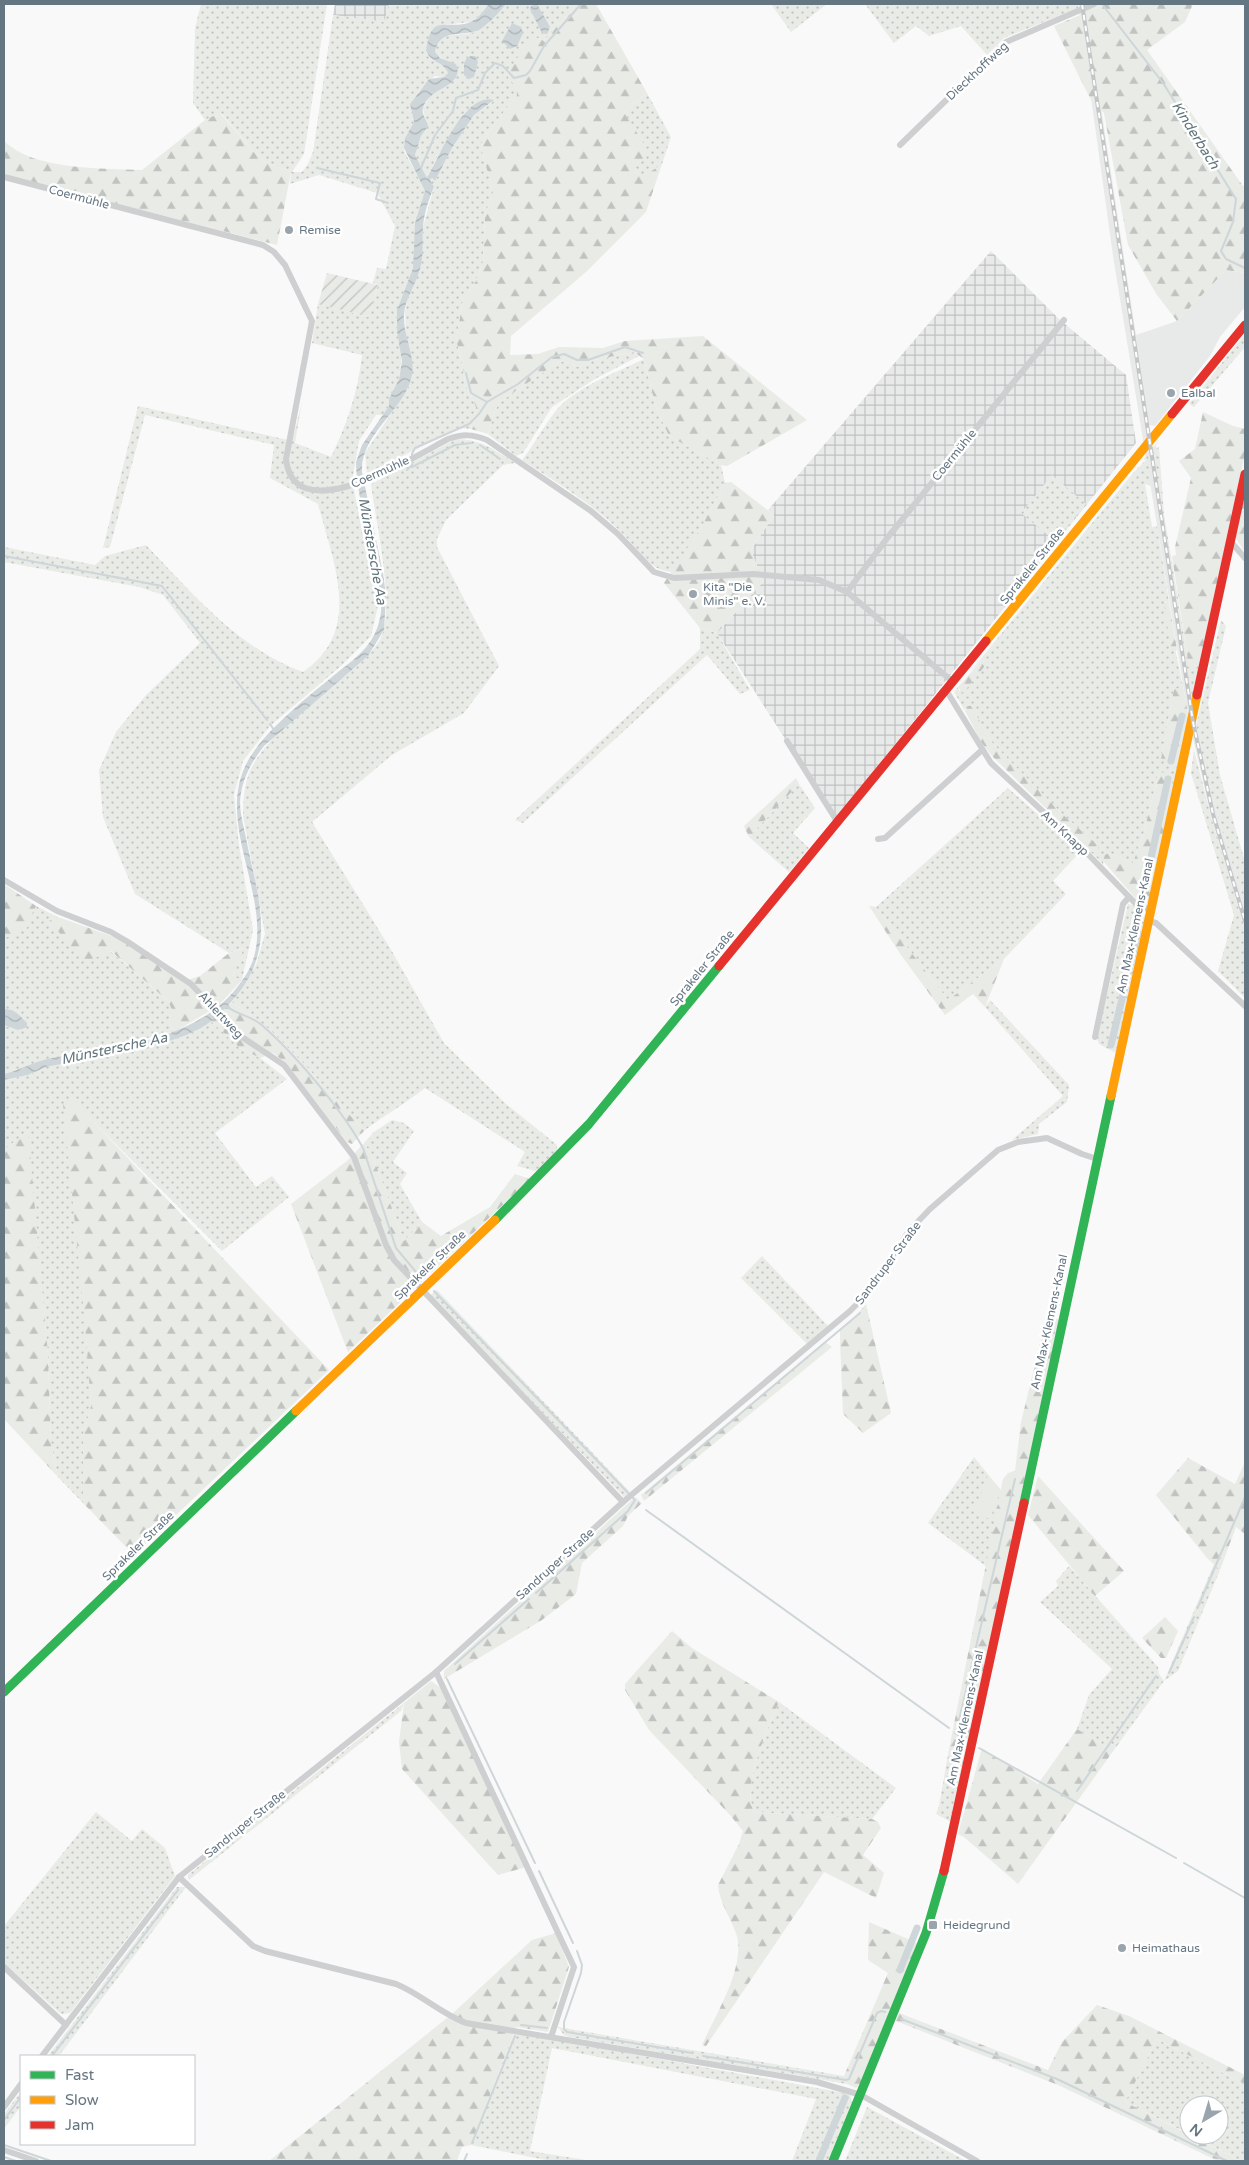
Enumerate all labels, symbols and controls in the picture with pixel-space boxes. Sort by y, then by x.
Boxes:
street label: Dieckhoffweg [943,39,1011,103]
water label: Kinderbach [1168,98,1223,172]
street label: Coermühle [47,182,111,212]
place label: Remise [299,223,341,237]
marker: Remise [283,224,295,236]
place label: Ealbal [1181,386,1216,400]
marker: Ealbal [1165,387,1177,399]
street label: Coermühle [929,426,979,484]
street label: Coermühle [349,453,411,491]
water label: Münstersche Aa [355,496,390,607]
street label: Sprakeler Straße [997,525,1067,607]
place label: Kita "Die Minis" e. V. [703,580,765,608]
marker: Kita "Die Minis" e. V. [687,588,699,600]
street label: Am Knapp [1038,807,1092,859]
street label: Am Max-Klemens-Kanal [1114,857,1156,995]
street label: Sprakeler Straße [667,927,737,1009]
street label: Ahlertweg [196,989,246,1041]
water label: Münstersche Aa [59,1029,170,1068]
street label: Sandruper Straße [852,1219,924,1307]
street label: Sprakeler Straße [391,1227,469,1303]
street label: Am Max-Klemens-Kanal [1028,1253,1070,1391]
street label: Sprakeler Straße [99,1508,177,1584]
street label: Sandruper Straße [513,1525,597,1603]
street label: Am Max-Klemens-Kanal [944,1649,986,1787]
street label: Sandruper Straße [202,1787,288,1861]
place label: Heidegrund [943,1918,1010,1932]
marker: Heidegrund [927,1919,939,1931]
place label: Heimathaus [1132,1941,1200,1955]
marker: Heimathaus [1116,1942,1128,1954]
legend [20,2055,195,2145]
text: Fast [65,2066,95,2084]
text: Slow [65,2091,99,2109]
north arrow [1179,2095,1229,2145]
text: Jam [65,2116,94,2134]
text: N [1187,2120,1206,2140]

